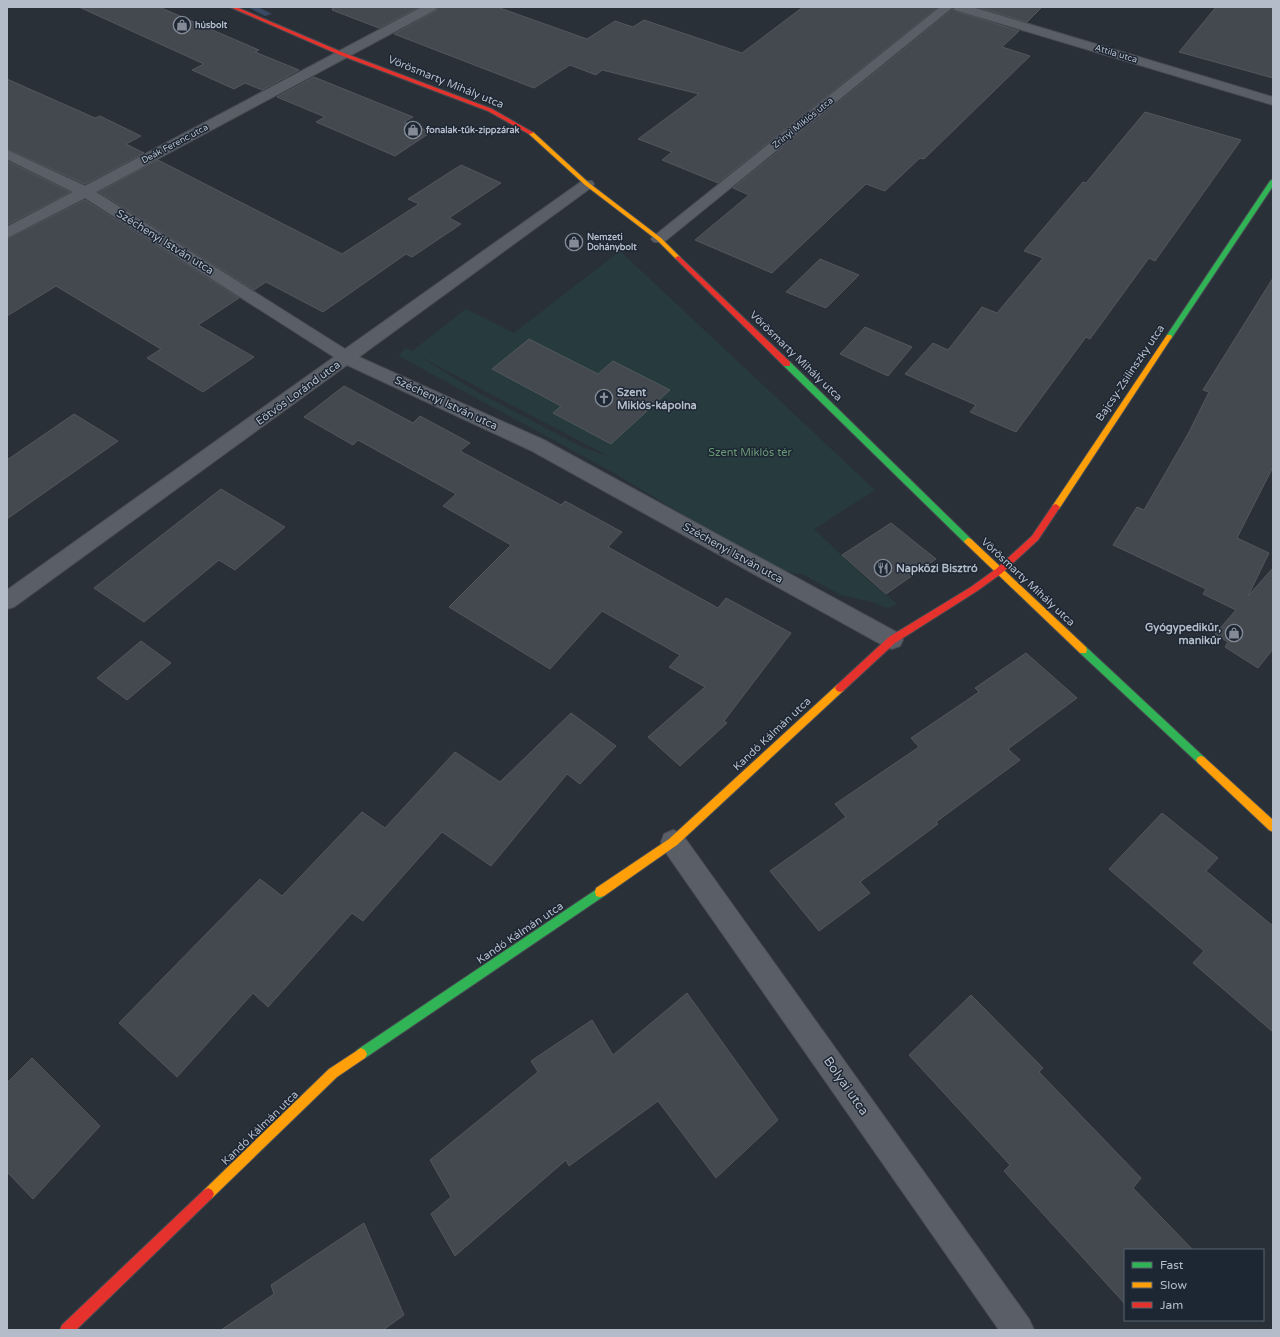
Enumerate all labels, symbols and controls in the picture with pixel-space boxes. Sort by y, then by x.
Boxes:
shop icon: húsbolt [172,15,192,35]
place label: húsbolt [195,20,228,31]
street label: Attila utca [1093,42,1139,66]
street label: Vörösmarty Mihály utca [386,53,506,111]
street label: Zrínyi Miklós utca [770,95,836,151]
shop icon: fonalak-tűk-zippzárak [403,120,423,140]
street label: Deák Ferenc utca [140,122,210,166]
place label: fonalak-tűk-zippzárak [425,125,520,136]
street label: Széchenyi István utca [114,207,216,277]
shop icon: Nemzeti Dohánybolt [564,232,584,252]
place label: Nemzeti Dohánybolt [587,232,637,253]
street label: Vörösmarty Mihály utca [747,308,845,404]
street label: Bajcsy-Zsilinszky utca [1093,322,1167,424]
street label: Eötvös Loránd utca [253,358,343,428]
street label: Széchenyi István utca [392,373,500,433]
place label: Szent Miklós-kápolna [617,386,697,413]
church icon: Szent Miklós-kápolna [594,388,614,408]
park label: Szent Miklós tér [708,446,793,459]
street label: Széchenyi István utca [681,520,785,586]
street label: Vörösmarty Mihály utca [978,535,1078,629]
restaurant icon: Napközi Bisztró [873,558,893,578]
place label: Napközi Bisztró [896,562,978,576]
place label: Gyógypedikűr, manikűr [1145,621,1222,647]
shop icon: Gyógypedikűr, manikűr [1224,623,1244,643]
street label: Kandó Kálmán utca [730,695,814,773]
street label: Kandó Kálmán utca [474,899,566,967]
street label: Bolyai utca [820,1054,872,1118]
street label: Kandó Kálmán utca [219,1088,301,1168]
legend [1124,1249,1264,1321]
text: Fast [1160,1258,1184,1272]
text: Slow [1160,1278,1187,1292]
text: Jam [1160,1298,1183,1312]

